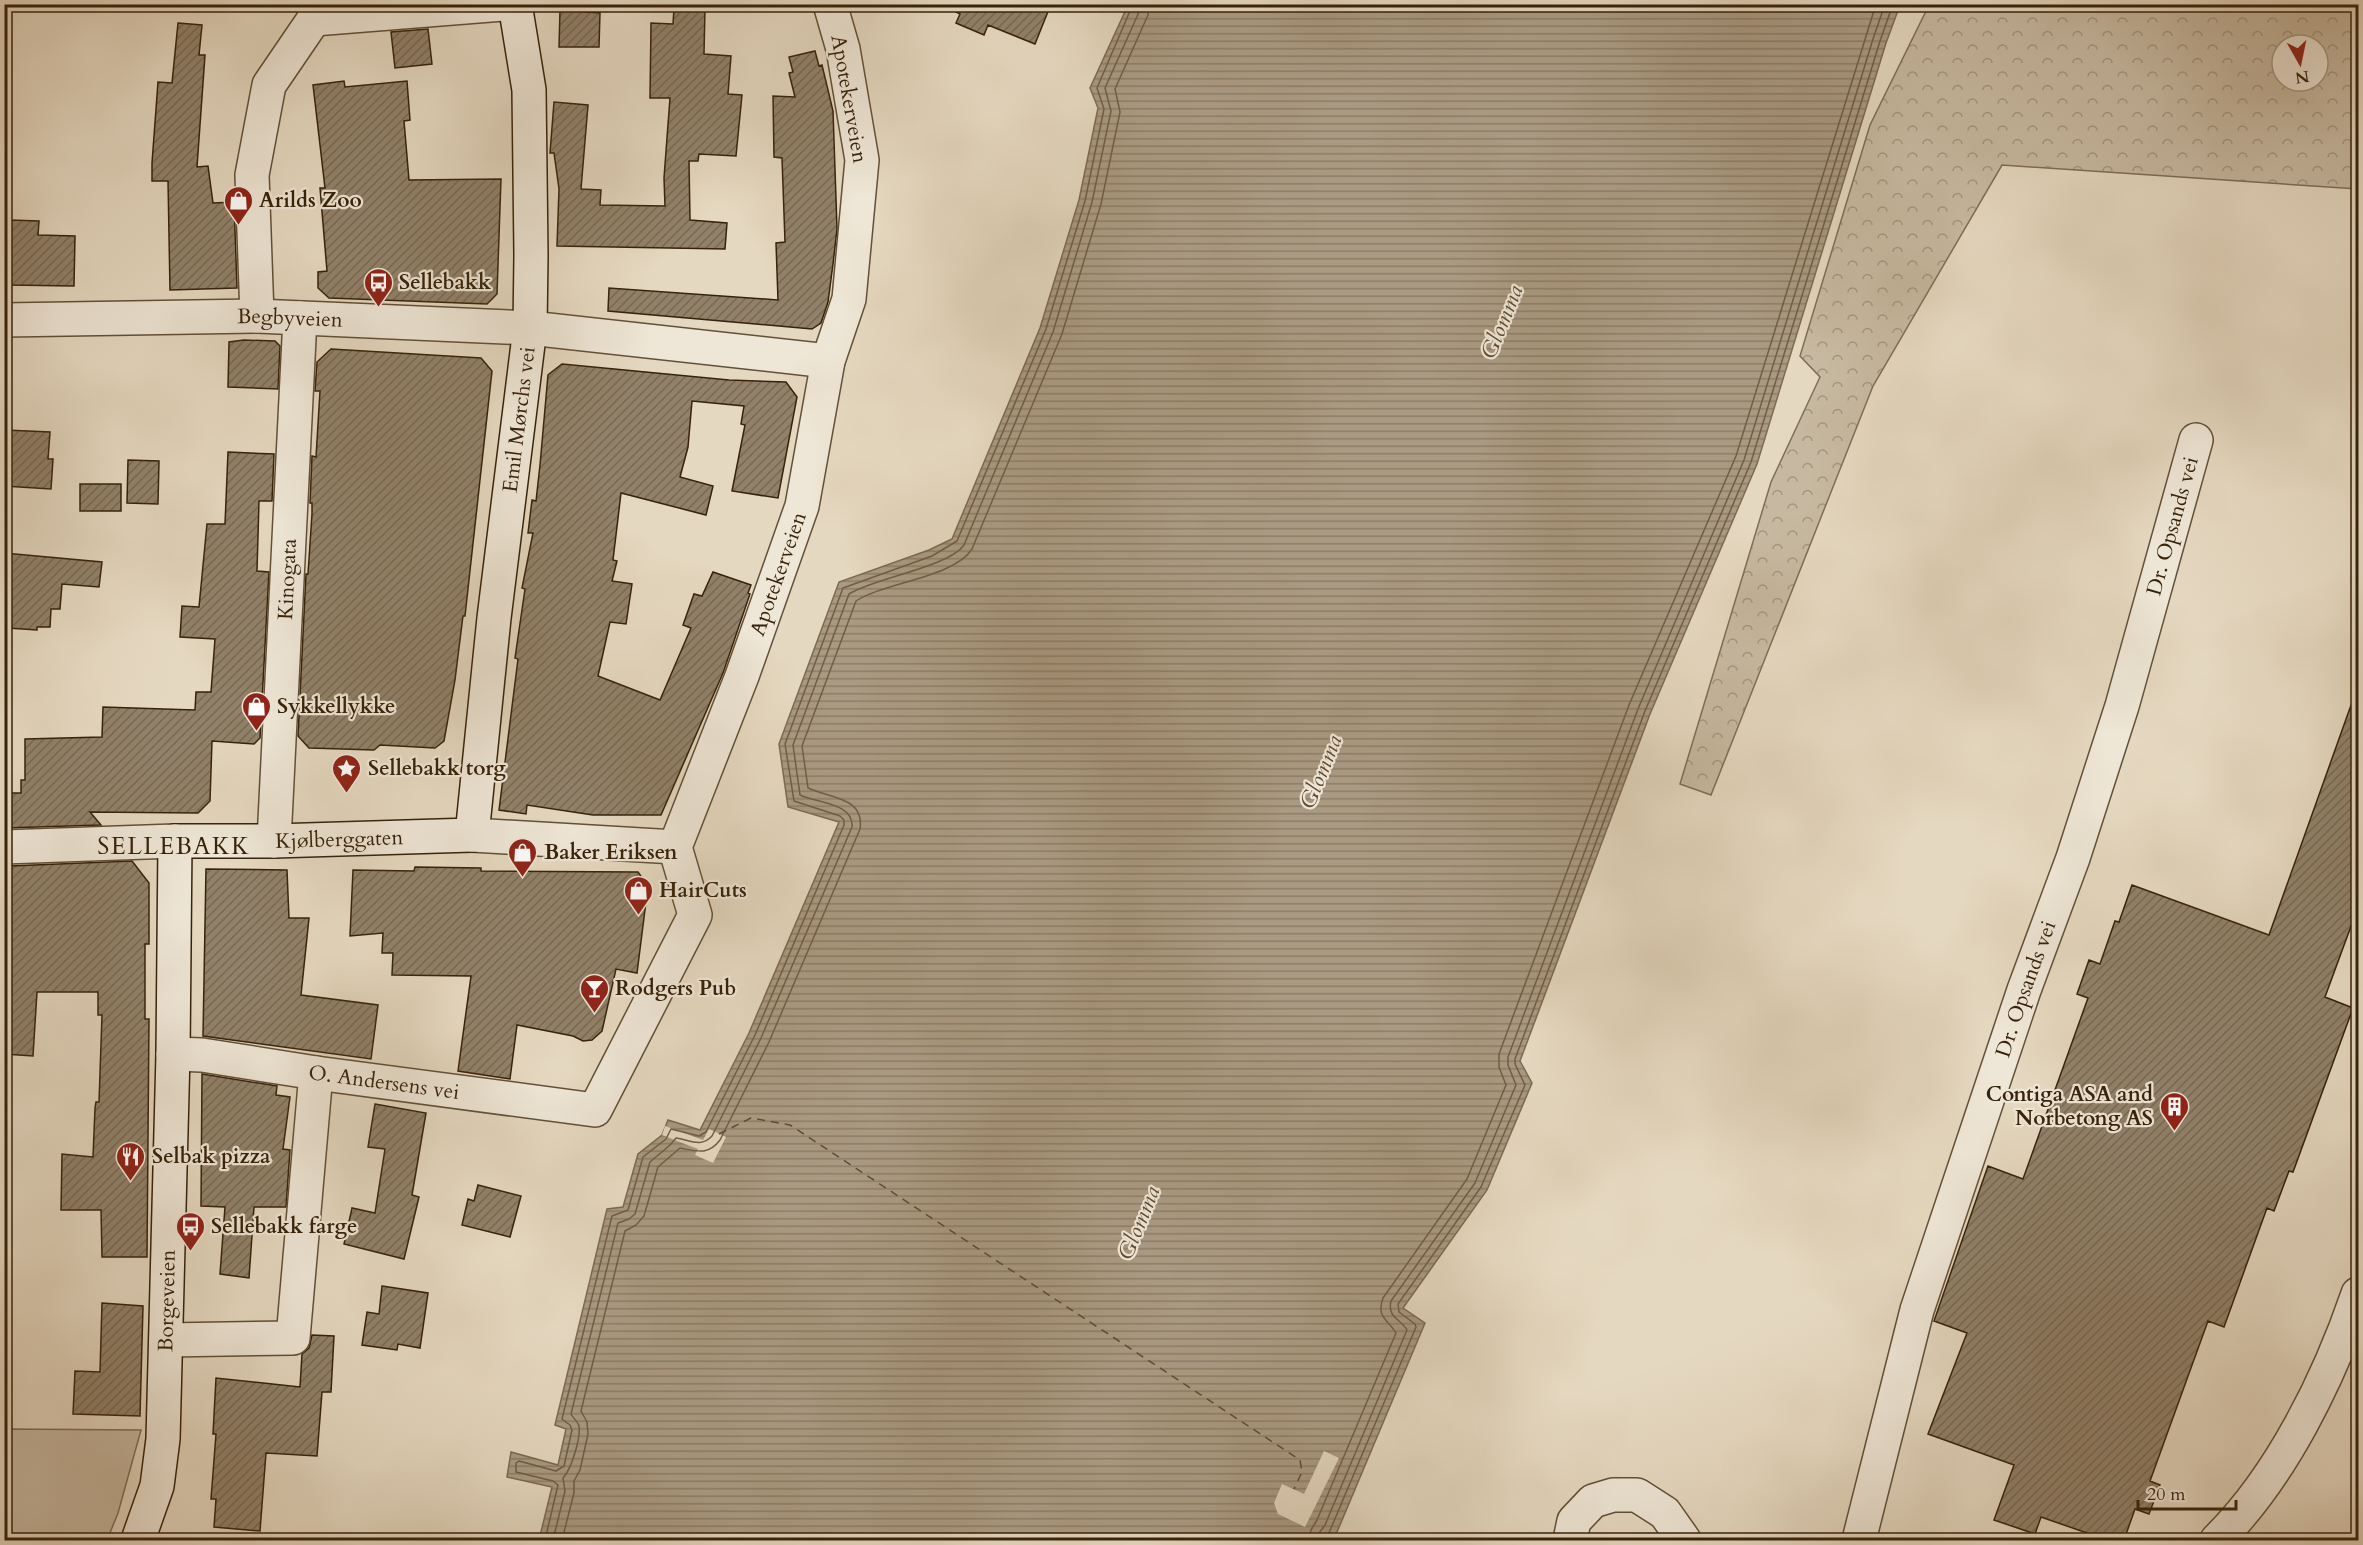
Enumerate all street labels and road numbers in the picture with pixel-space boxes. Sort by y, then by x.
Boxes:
street label: Apotekerveien [823,33,875,165]
street label: Begbyveien [237,301,343,334]
street label: Emil Mørchs vei [495,345,542,494]
street label: Dr. Opsands vei [2139,453,2205,599]
street label: Apotekerveien [743,508,813,640]
street label: Kinogata [271,538,304,621]
street label: Kjølberggaten [275,823,404,855]
street label: Dr. Opsands vei [1988,917,2063,1061]
street label: O. Andersens vei [307,1058,461,1106]
street label: Borgeveien [151,1249,182,1352]

